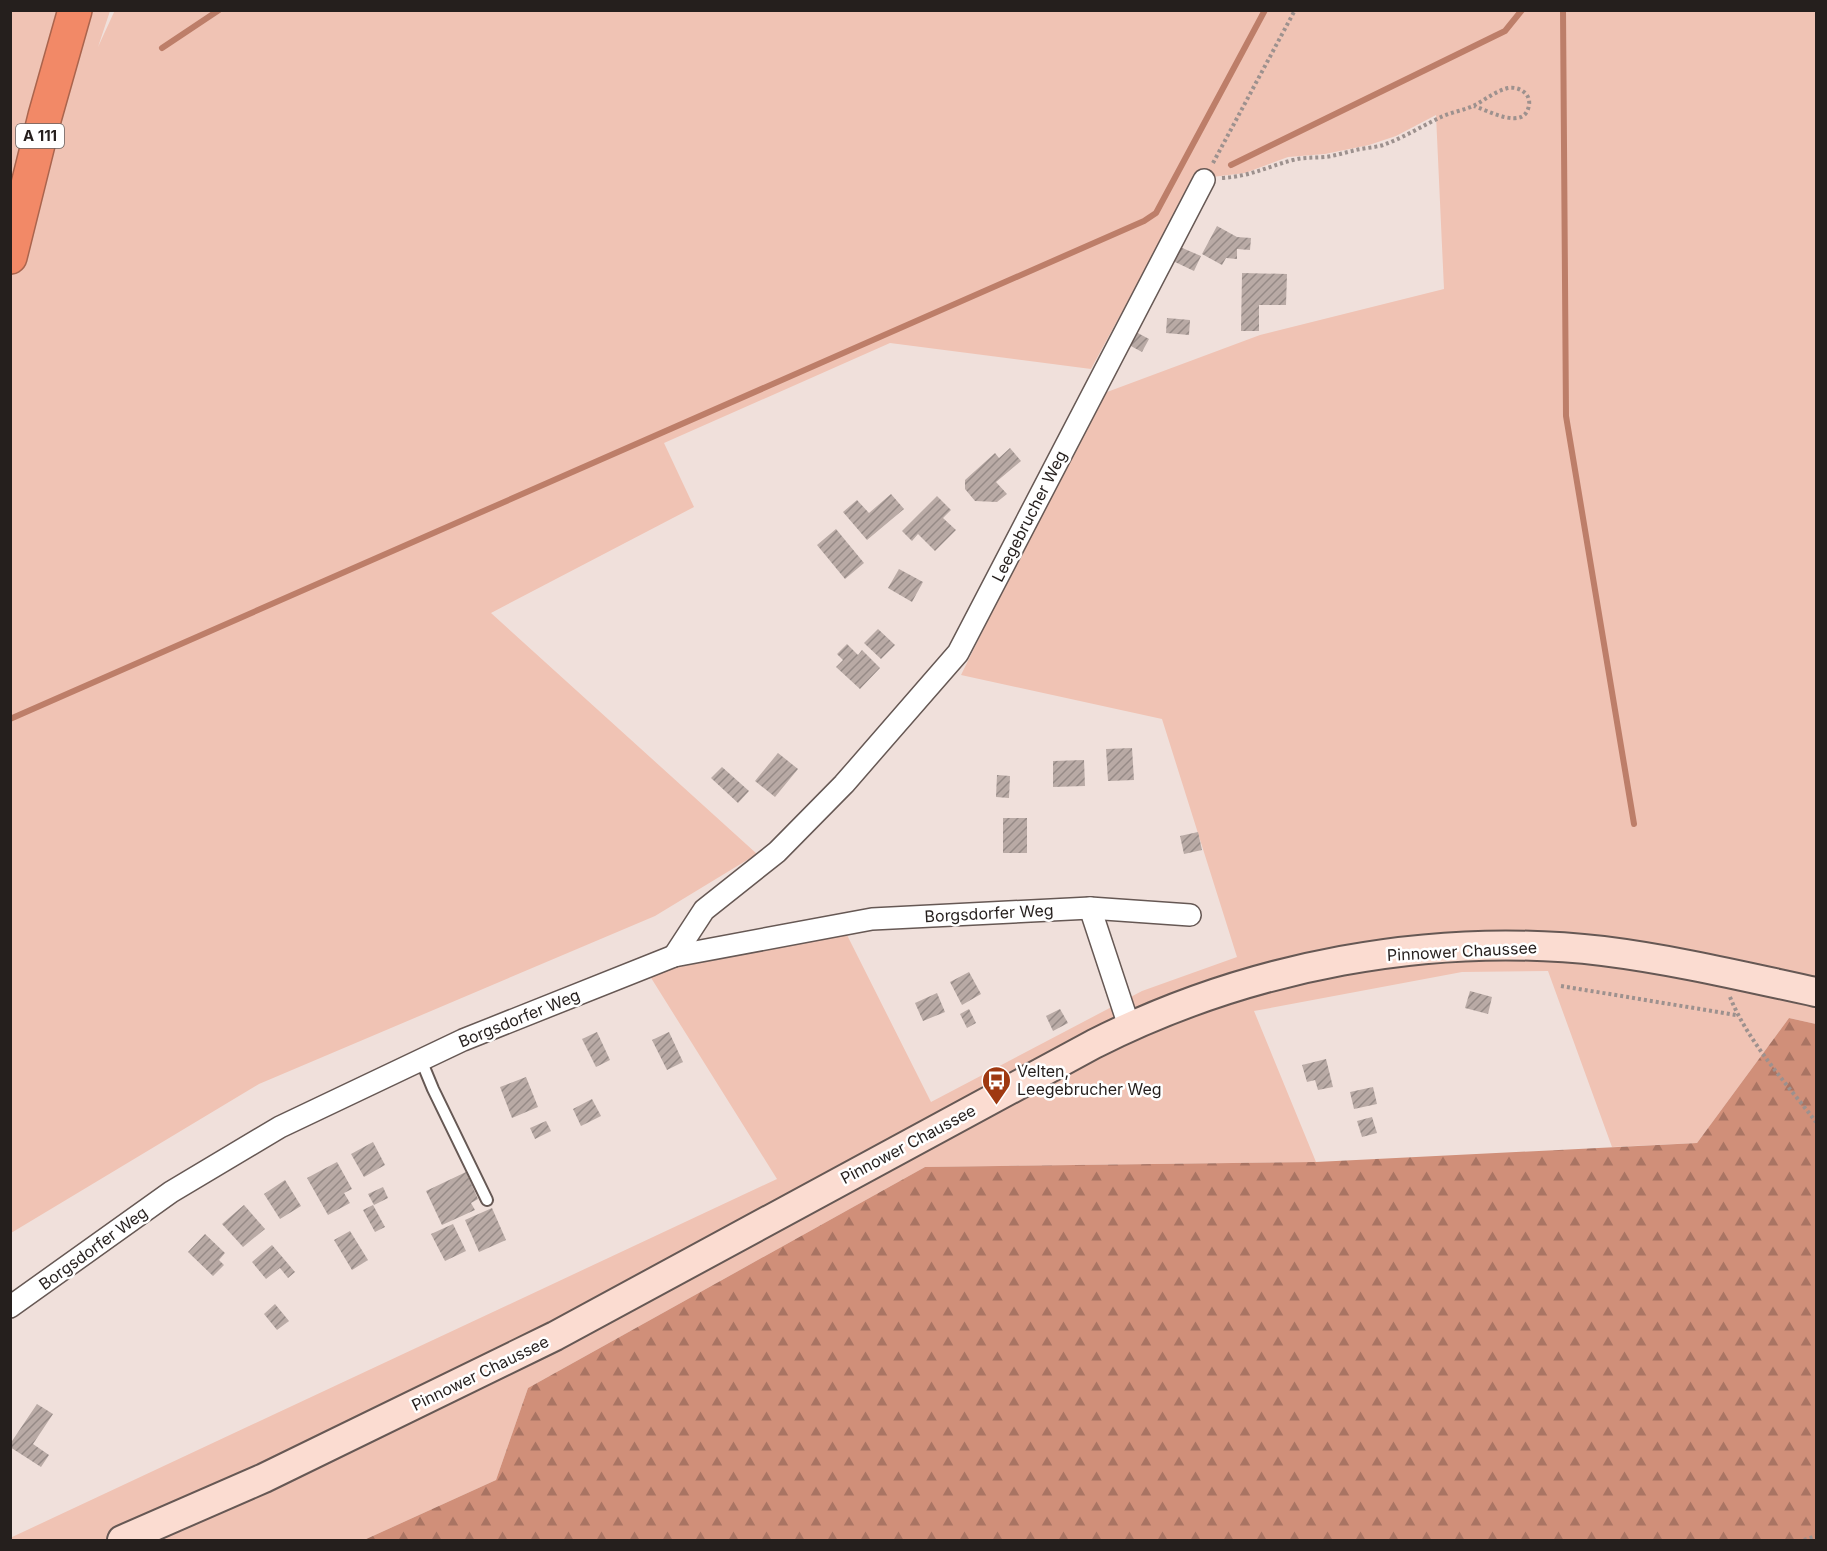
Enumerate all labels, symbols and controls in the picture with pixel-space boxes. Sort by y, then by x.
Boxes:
road number: A 111 [16,124,64,148]
street label: Leegebrucher Weg [987,447,1071,585]
street label: Borgsdorfer Weg [924,900,1054,926]
street label: Pinnower Chaussee [1387,937,1537,965]
street label: Borgsdorfer Weg [455,985,583,1051]
place label: Velten, Leegebrucher Weg [1017,1061,1162,1099]
bus stop icon: Velten, Leegebrucher Weg [980,1064,1012,1106]
street label: Pinnower Chaussee [837,1100,979,1188]
street label: Borgsdorfer Weg [35,1202,151,1294]
street label: Pinnower Chaussee [408,1331,552,1415]

